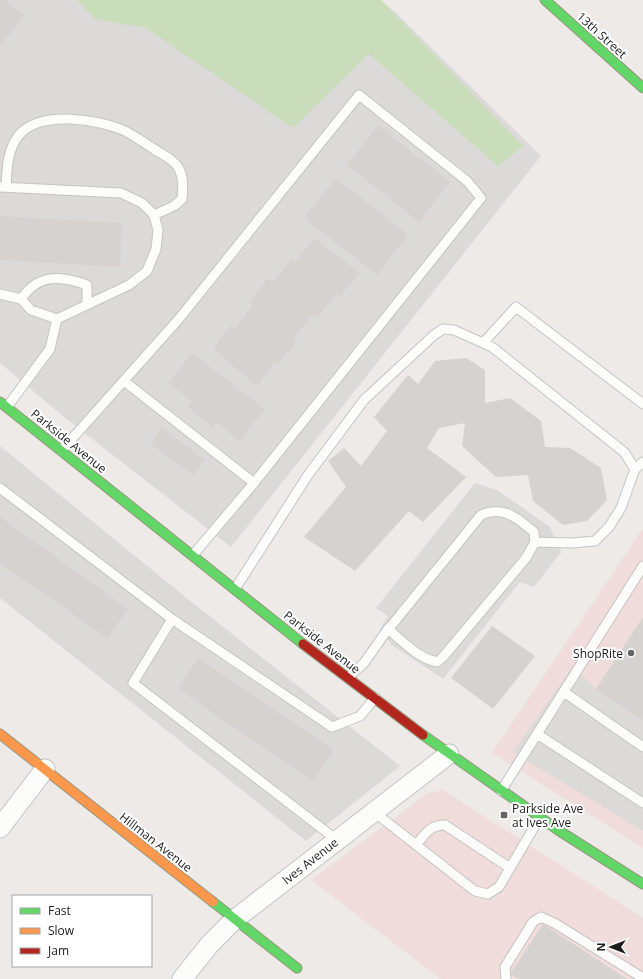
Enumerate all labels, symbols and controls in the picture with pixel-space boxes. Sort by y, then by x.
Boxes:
street label: 13th Street [573,8,631,62]
street label: Parkside Avenue [28,405,111,477]
street label: Parkside Avenue [280,607,364,677]
place label: ShopRite [573,645,623,662]
marker: ShopRite [626,648,636,658]
place label: Parkside Ave at Ives Ave [512,800,584,831]
street label: Hillman Avenue [116,808,196,876]
marker: Parkside Ave at Ives Ave [499,810,509,820]
street label: Ives Avenue [278,834,342,888]
legend [12,895,152,967]
text: Fast [48,902,71,919]
text: Slow [48,922,75,939]
north arrow [591,927,631,967]
text: Jam [47,942,69,959]
text: N [593,943,608,951]

